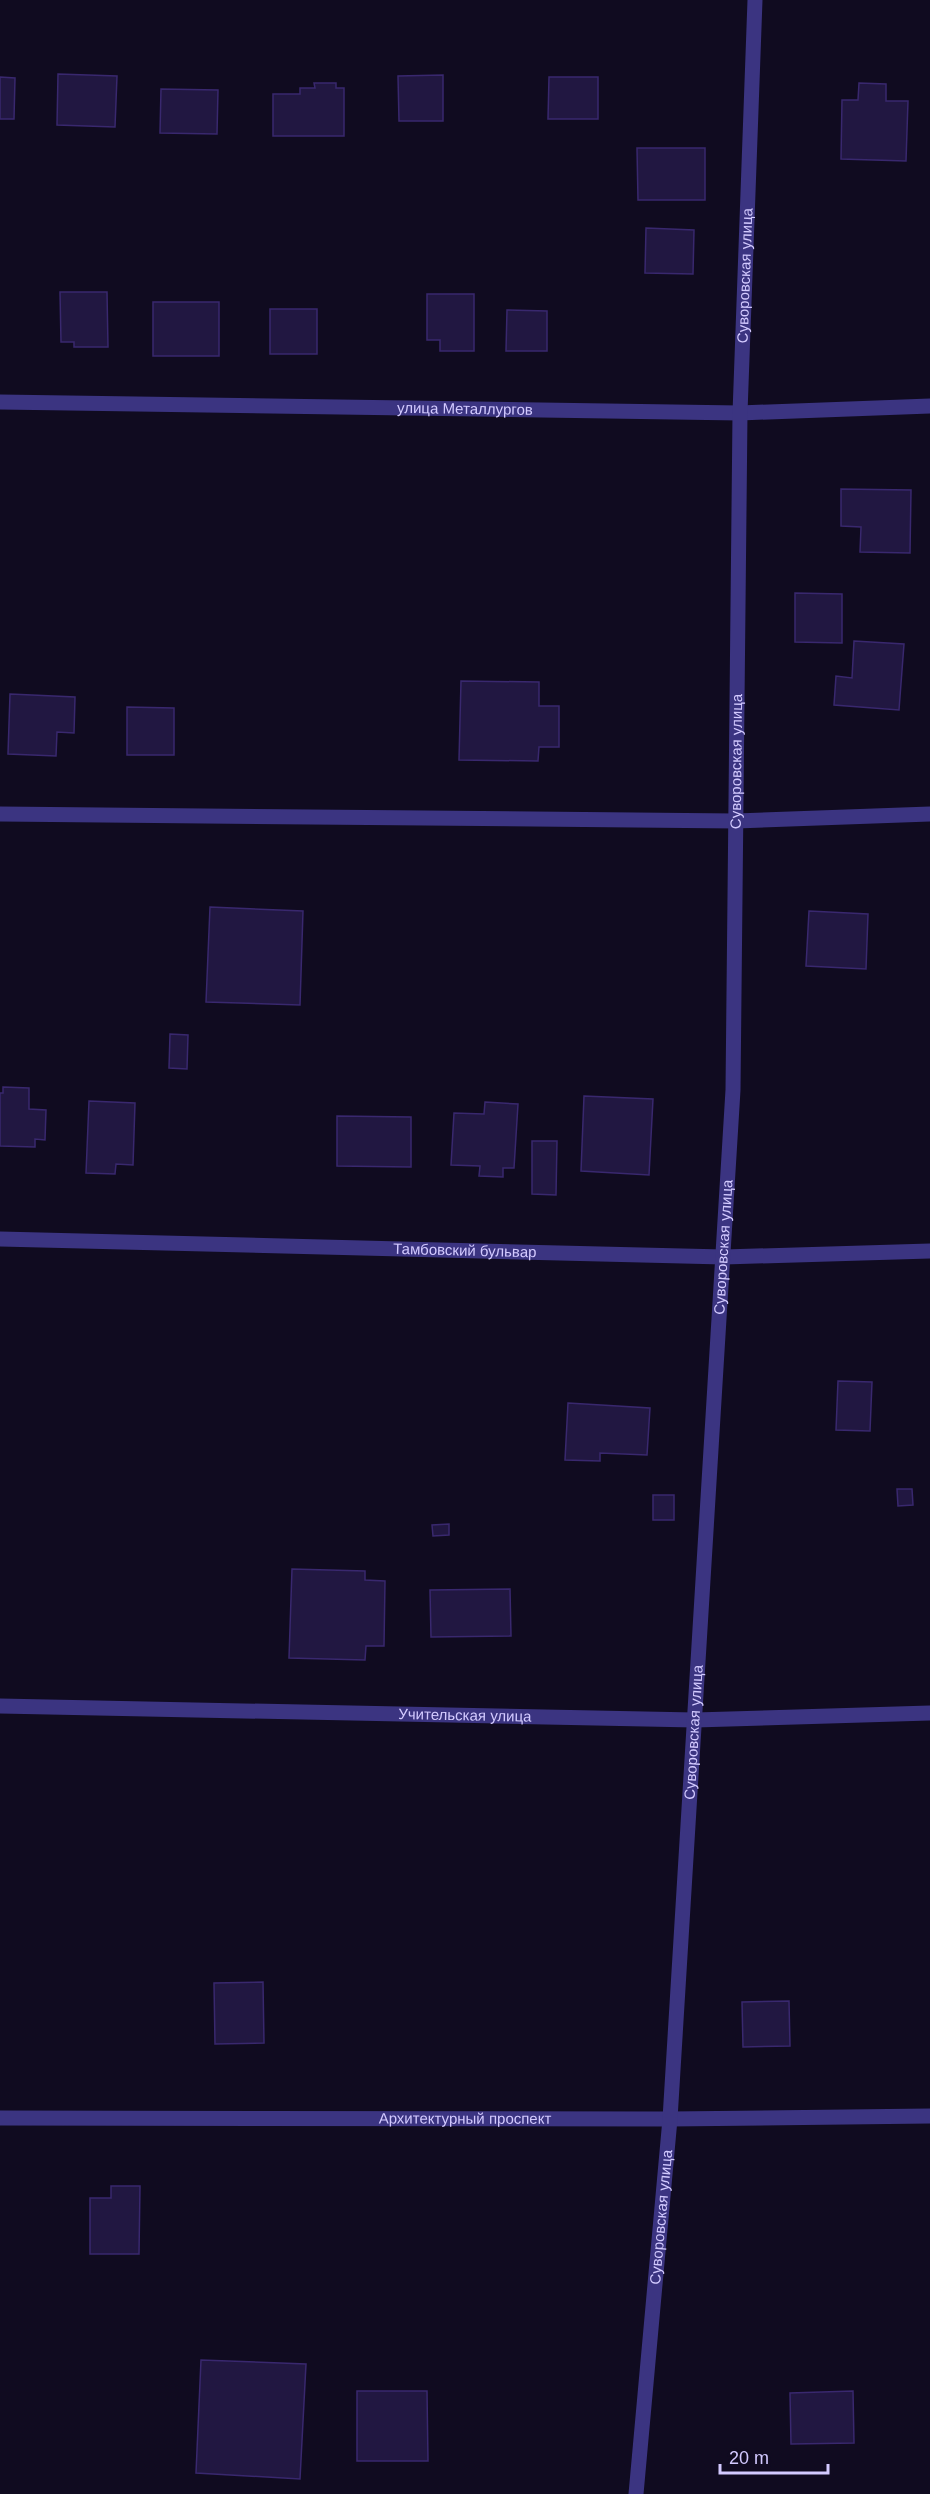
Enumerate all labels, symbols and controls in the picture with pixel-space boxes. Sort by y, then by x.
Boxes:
street label: Суворовская улица [734,207,755,343]
street label: улица Металлургов [397,399,533,418]
street label: Суворовская улица [727,693,745,829]
street label: Суворовская улица [710,1178,736,1315]
street label: Тамбовский бульвар [393,1240,537,1260]
street label: Суворовская улица [681,1664,706,1800]
street label: Учительская улица [398,1705,532,1725]
street label: Архитектурный проспект [379,2110,551,2127]
street label: Суворовская улица [646,2148,675,2285]
scale bar [720,2437,828,2475]
text: 20 m [729,2448,769,2468]

